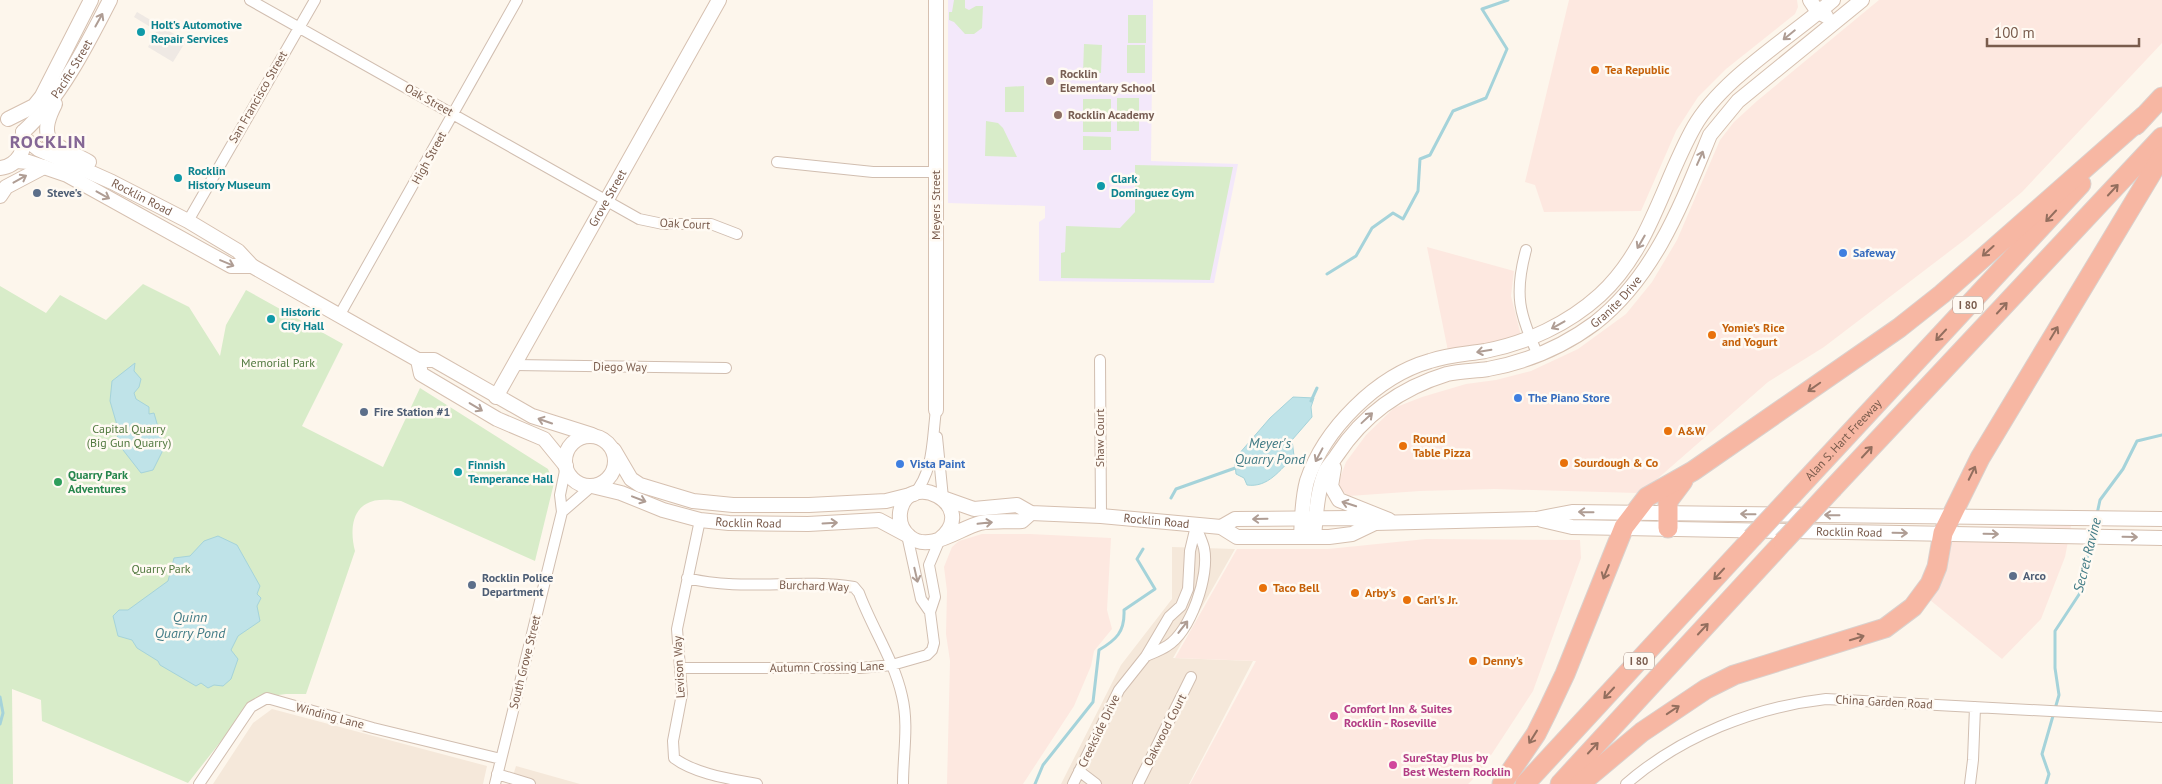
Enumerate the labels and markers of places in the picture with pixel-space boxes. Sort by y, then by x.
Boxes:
place label: Holt's Automotive Repair Services [151,17,242,46]
marker: Holt's Automotive Repair Services [135,26,147,38]
place label: Tea Republic [1605,62,1669,77]
marker: Tea Republic [1589,64,1601,76]
place label: Rocklin Elementary School [1060,66,1156,95]
marker: Rocklin Elementary School [1044,75,1056,87]
place label: Rocklin Academy [1068,107,1154,122]
marker: Rocklin Academy [1052,109,1064,121]
place label: Rocklin History Museum [188,163,271,192]
place label: Clark Dominguez Gym [1111,171,1195,200]
marker: Rocklin History Museum [172,172,184,184]
marker: Clark Dominguez Gym [1095,180,1107,192]
place label: Steve's [47,185,82,200]
marker: Steve's [31,187,43,199]
place label: Safeway [1853,245,1896,260]
marker: Safeway [1837,247,1849,259]
place label: Historic City Hall [281,304,324,333]
marker: Historic City Hall [265,313,277,325]
place label: Yomie's Rice and Yogurt [1721,320,1784,349]
marker: Yomie's Rice and Yogurt [1706,329,1718,341]
place label: The Piano Store [1528,390,1610,405]
marker: The Piano Store [1512,392,1524,404]
place label: Fire Station #1 [374,404,450,419]
marker: Fire Station #1 [358,406,370,418]
place label: A&W [1678,423,1706,438]
marker: A&W [1662,425,1674,437]
place label: Round Table Pizza [1413,431,1471,460]
marker: Round Table Pizza [1397,440,1409,452]
place label: Sourdough & Co [1574,455,1659,470]
place label: Vista Paint [909,456,966,471]
place label: Finnish Temperance Hall [468,457,554,486]
marker: Sourdough & Co [1558,457,1570,469]
marker: Vista Paint [894,458,906,470]
marker: Finnish Temperance Hall [452,466,464,478]
place label: Quarry Park Adventures [68,467,128,496]
marker: Quarry Park Adventures [52,476,64,488]
place label: Arco [2023,568,2046,583]
place label: Rocklin Police Department [482,570,553,599]
marker: Arco [2007,570,2019,582]
marker: Rocklin Police Department [466,579,478,591]
place label: Taco Bell [1273,580,1320,595]
marker: Taco Bell [1257,582,1269,594]
place label: Arby's [1365,585,1396,600]
marker: Arby's [1349,587,1361,599]
place label: Carl's Jr. [1417,592,1458,607]
marker: Carl's Jr. [1401,594,1413,606]
place label: Denny's [1483,653,1523,668]
marker: Denny's [1467,655,1479,667]
place label: Comfort Inn & Suites Rocklin - Roseville [1344,701,1452,730]
marker: Comfort Inn & Suites Rocklin - Roseville [1328,710,1340,722]
place label: SureStay Plus by Best Western Rocklin [1403,750,1511,779]
marker: SureStay Plus by Best Western Rocklin [1387,759,1399,771]

